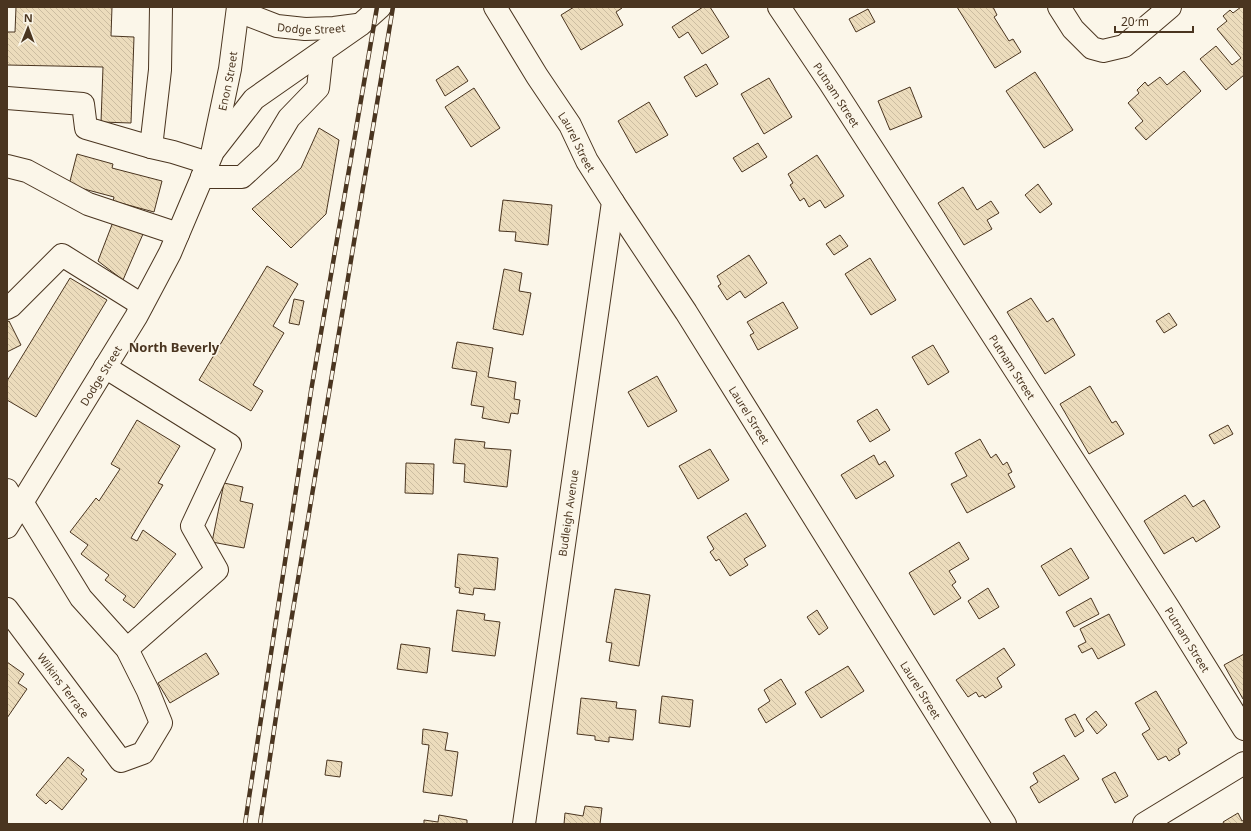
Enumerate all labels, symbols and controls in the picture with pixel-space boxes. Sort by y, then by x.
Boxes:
north arrow [8,8,48,48]
scale bar [1115,8,1193,34]
text: N [24,10,33,25]
text: 20 m [1121,13,1149,30]
street label: Dodge Street [276,19,346,36]
street label: Enon Street [214,50,240,112]
street label: Putnam Street [811,59,864,130]
street label: Laurel Street [556,109,599,175]
street label: Putnam Street [986,331,1039,402]
district label: North Beverly [129,338,220,356]
street label: Dodge Street [76,342,124,408]
street label: Laurel Street [726,383,774,447]
street label: Budleigh Avenue [554,469,582,557]
street label: Putnam Street [1162,604,1214,675]
street label: Wilkins Terrace [35,649,93,721]
street label: Laurel Street [898,658,945,722]

